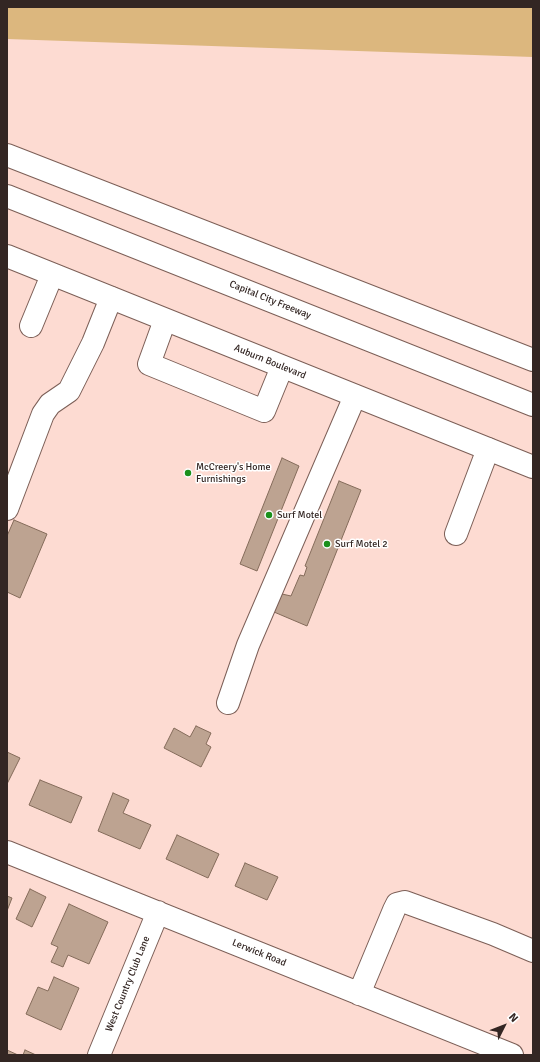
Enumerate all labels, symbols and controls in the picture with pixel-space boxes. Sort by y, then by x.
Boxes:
street label: Capital City Freeway [227,278,313,322]
street label: Auburn Boulevard [232,342,308,382]
place label: McCreery's Home Furnishings [196,461,271,484]
marker: McCreery's Home Furnishings [183,468,193,478]
place label: Surf Motel [277,509,322,521]
marker: Surf Motel [264,510,274,520]
place label: Surf Motel 2 [335,538,388,550]
marker: Surf Motel 2 [322,539,332,549]
street label: West Country Club Lane [103,934,153,1034]
street label: Lerwick Road [230,937,288,969]
north arrow [484,1006,524,1046]
text: N [506,1010,521,1025]

